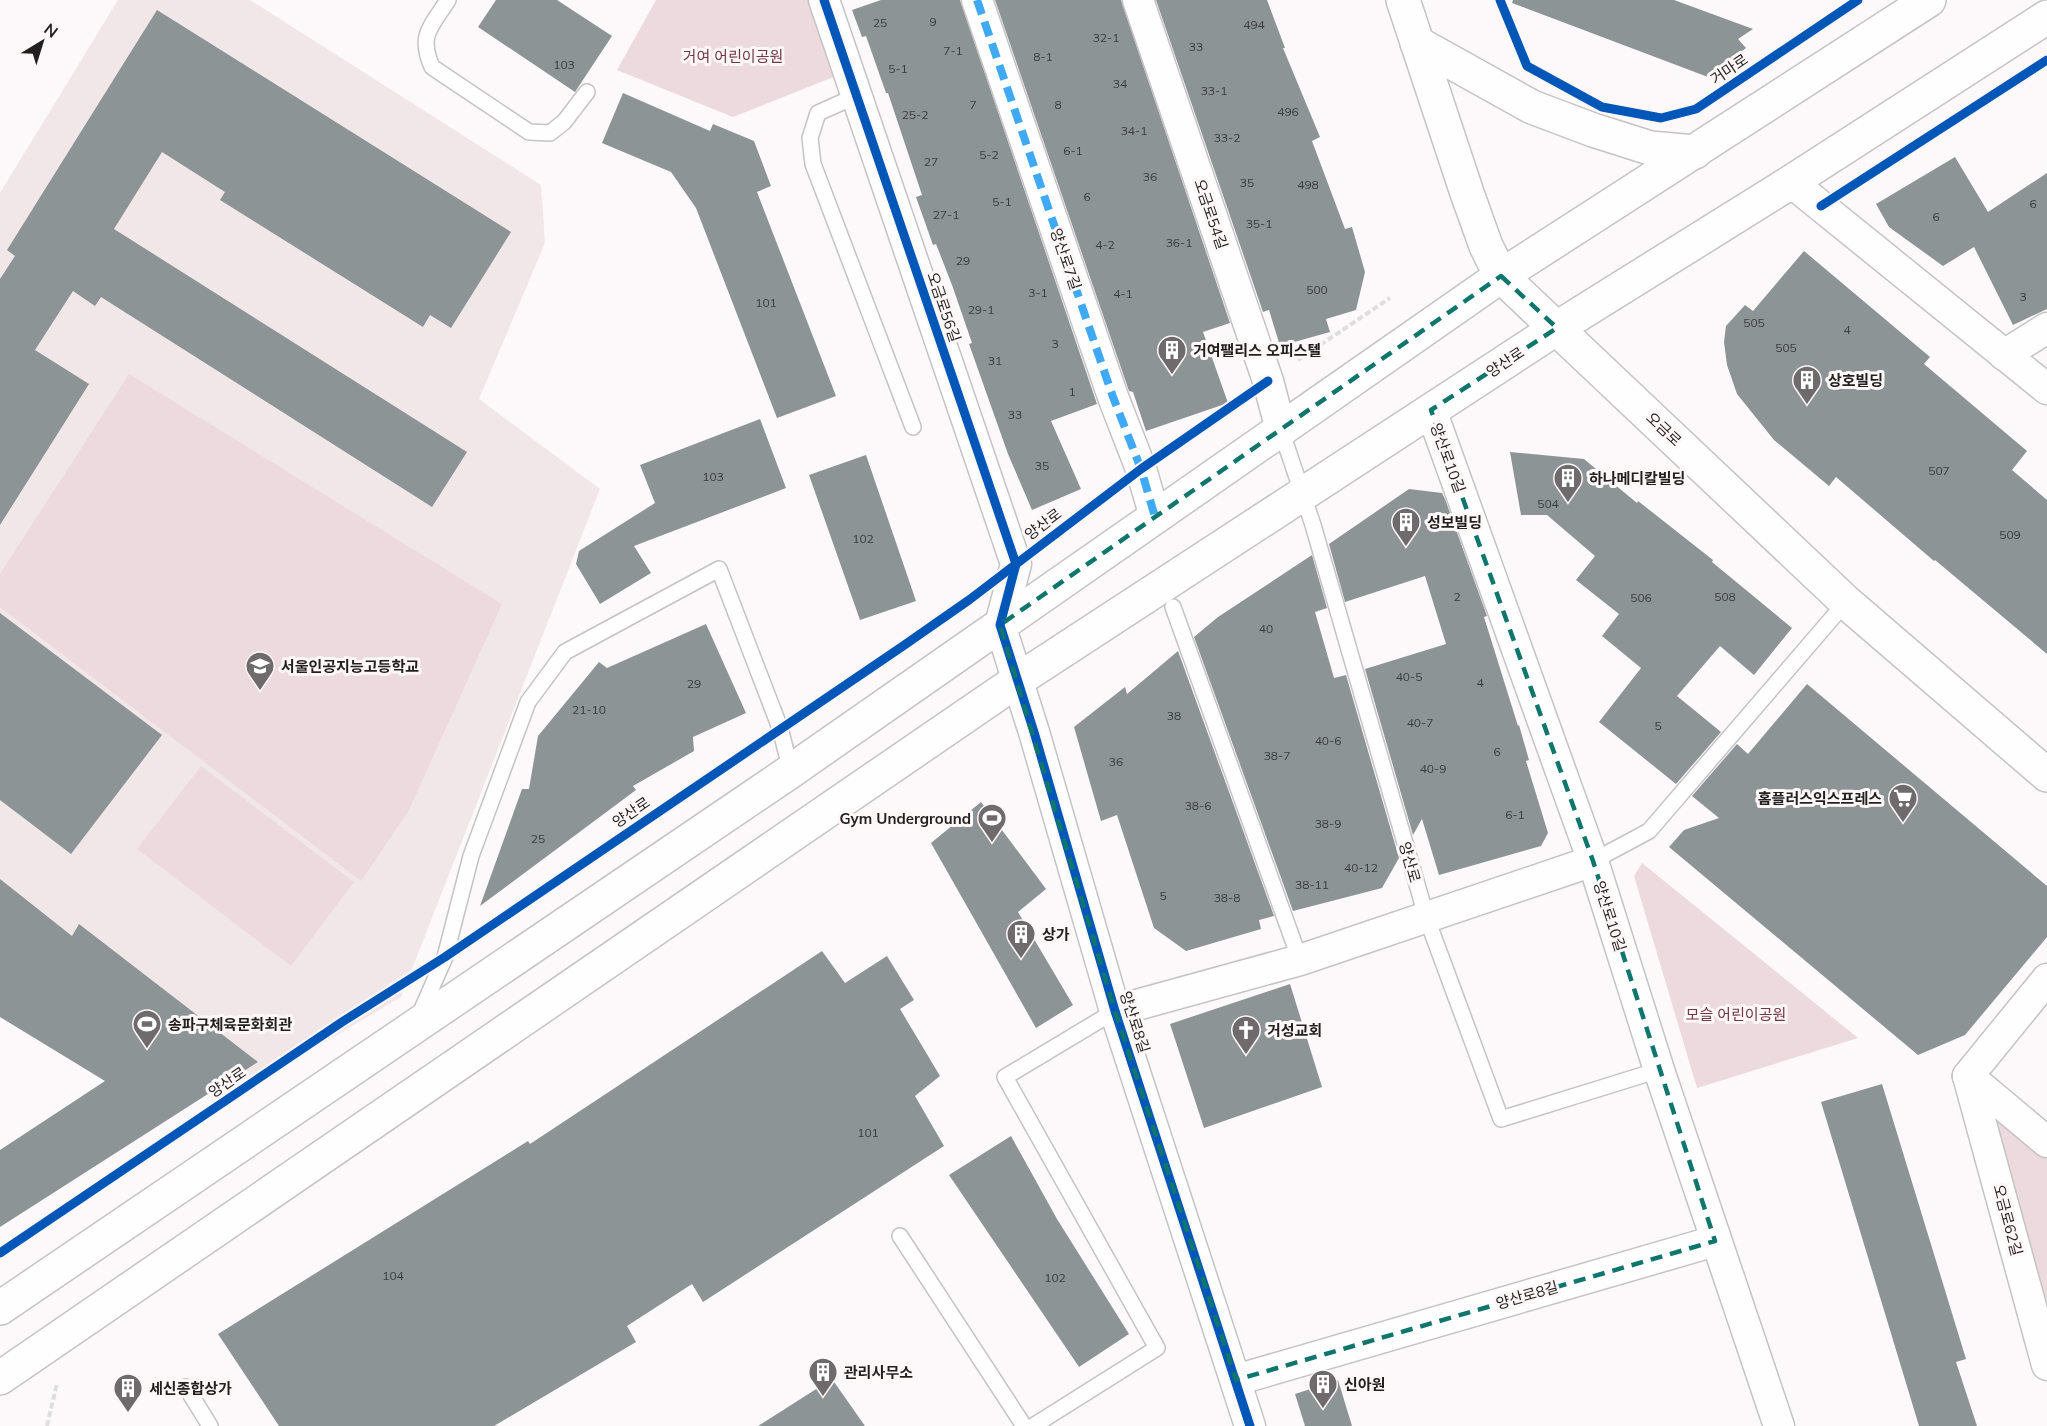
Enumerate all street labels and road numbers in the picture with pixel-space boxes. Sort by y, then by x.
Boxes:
street label: 거마로 [1707,50,1751,88]
street label: 오금로54길 [1190,176,1232,252]
street label: 양산로7길 [1047,226,1085,292]
street label: 오금로56길 [923,269,965,345]
street label: 양산로 [1482,343,1528,381]
street label: 오금로 [1642,408,1686,450]
street label: 양산로10길 [1427,420,1469,496]
street label: 양산로 [1021,504,1065,544]
street label: 양산로 [609,793,653,831]
street label: 양산로 [1395,839,1425,885]
street label: 양산로10길 [1590,878,1630,954]
street label: 양산로8길 [1116,989,1154,1055]
street label: 양산로 [205,1063,249,1101]
street label: 오금로62길 [1989,1182,2027,1258]
street label: 양산로8길 [1494,1277,1560,1313]

